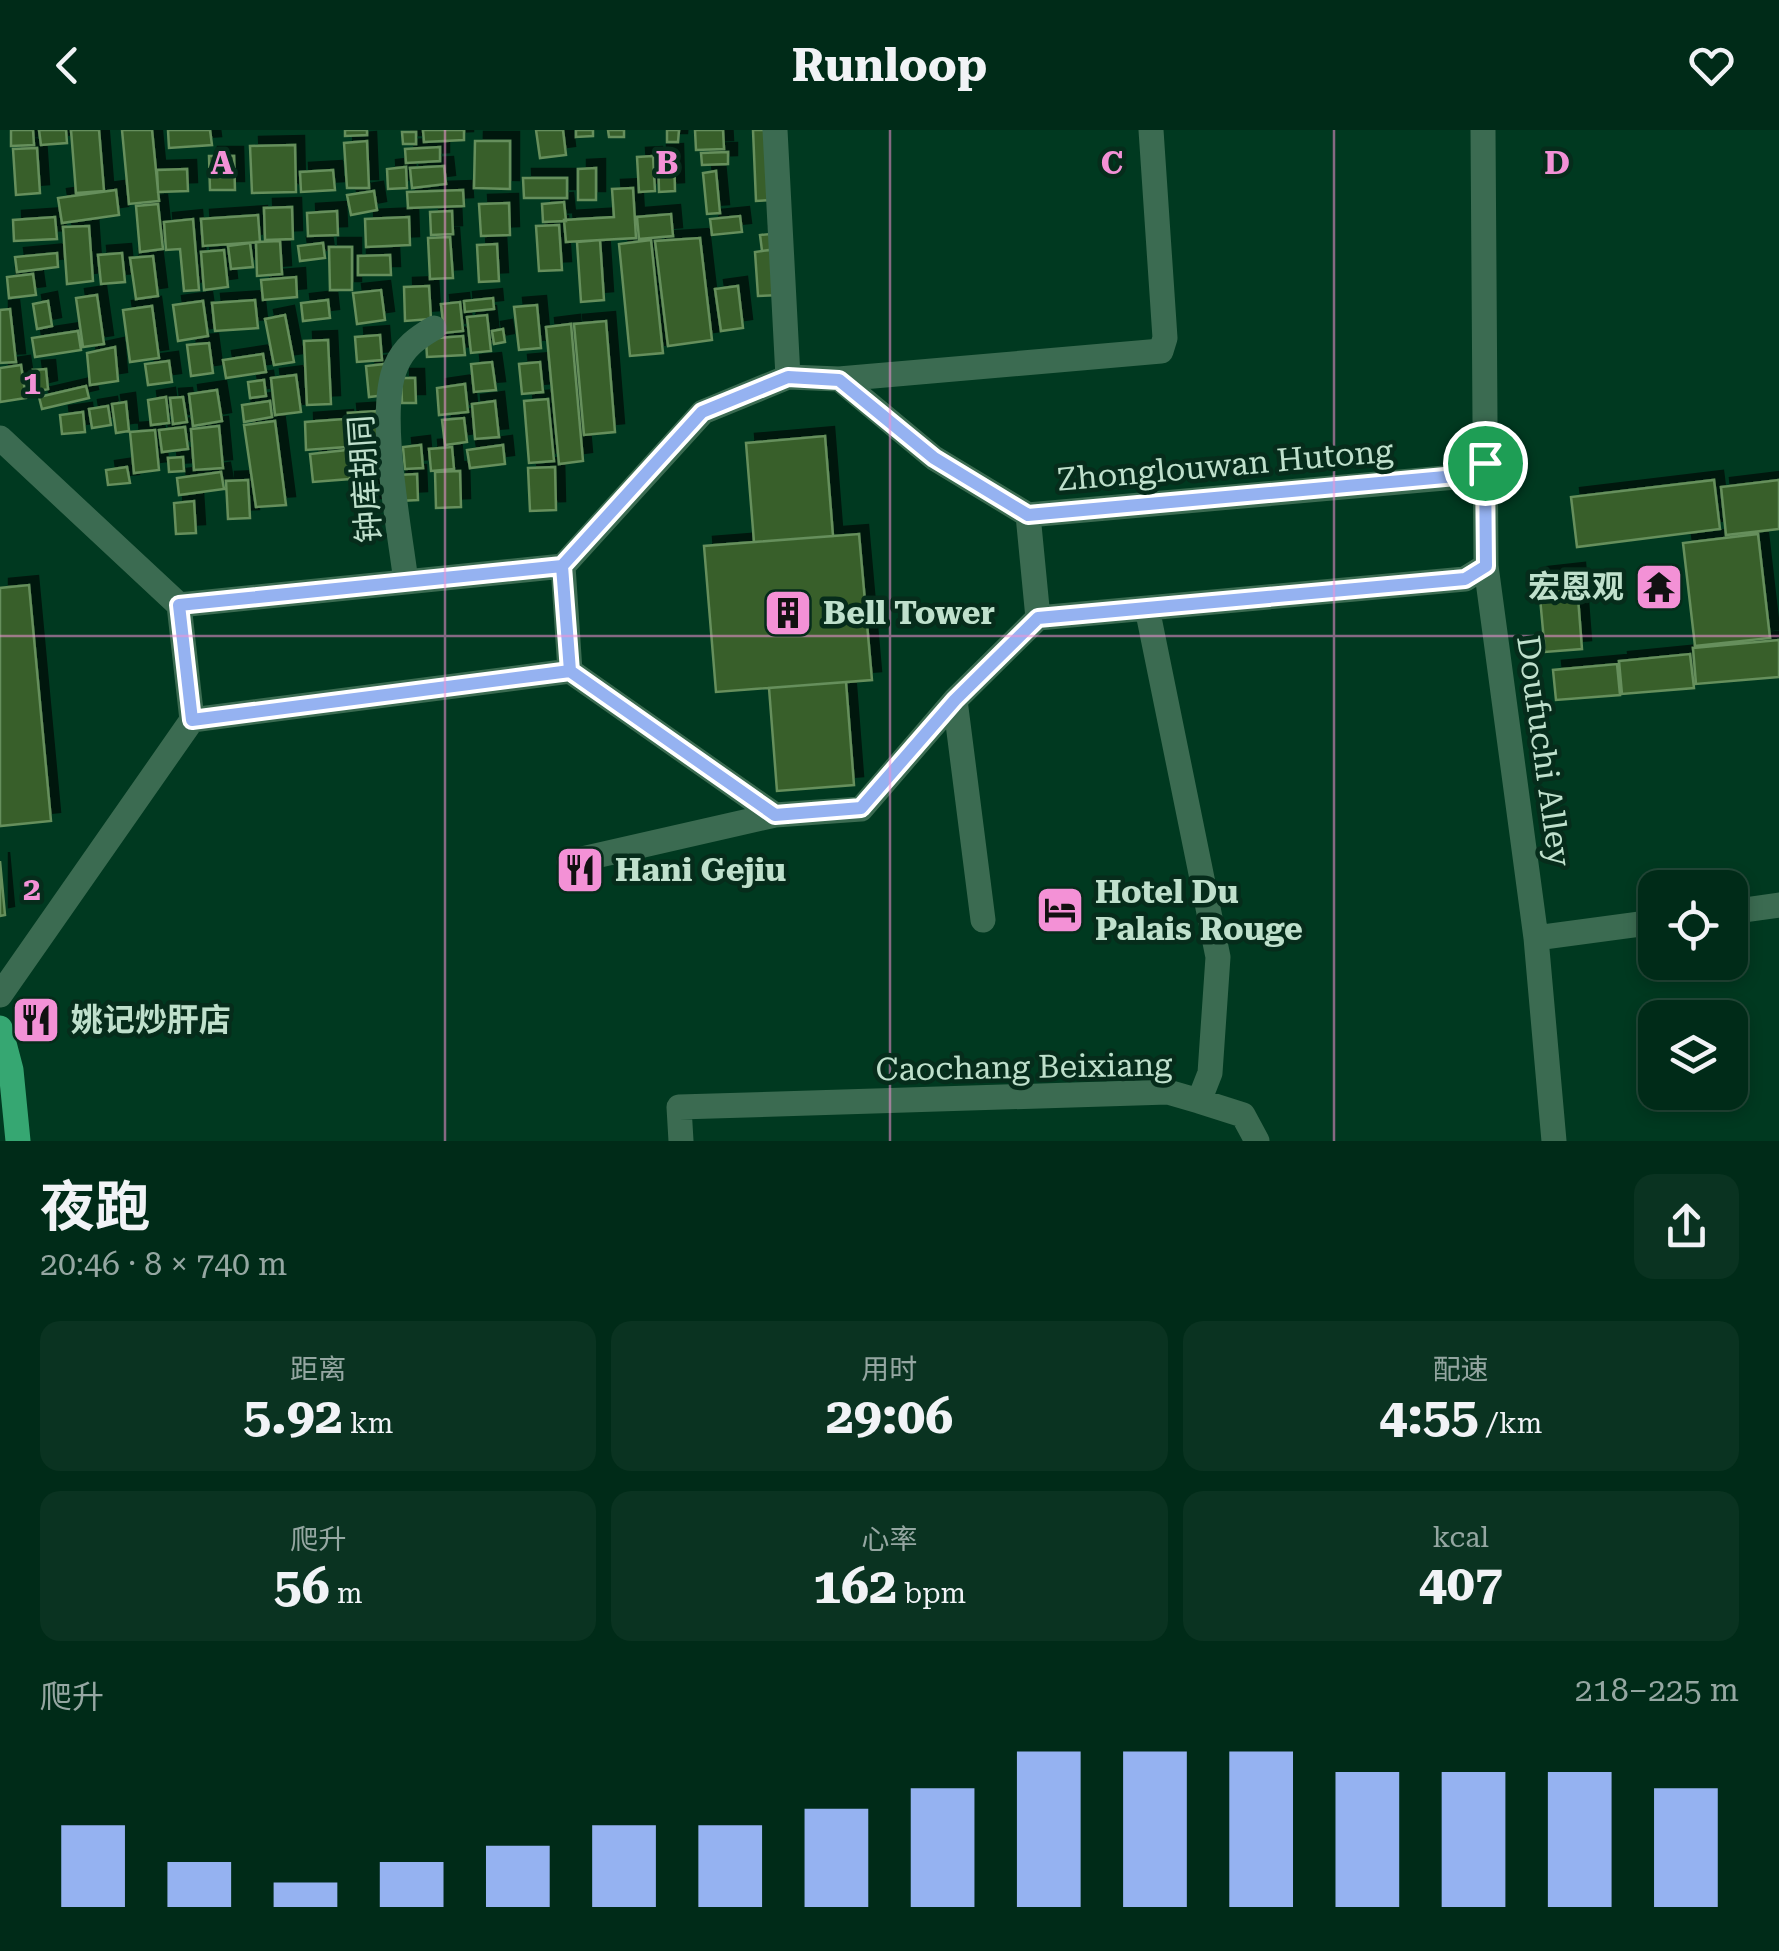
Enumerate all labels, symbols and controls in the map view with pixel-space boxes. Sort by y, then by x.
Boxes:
icon: back [40,38,95,93]
icon: heart [1684,38,1739,93]
text: Runloop [792,39,987,92]
text: A [210,144,234,182]
text: B [655,144,679,182]
text: C [1101,144,1123,182]
text: D [1544,144,1570,182]
text: 1 [23,364,41,402]
street label: 钟库胡同 [342,414,388,544]
pin [1443,421,1528,506]
street label: Zhonglouwan Hutong [1055,431,1395,499]
icon: arrive [1458,436,1513,491]
temple icon: 宏恩观 [1633,561,1685,613]
place label: 宏恩观 [1528,568,1624,606]
building icon: Bell Tower [762,587,814,639]
place label: Bell Tower [823,594,995,632]
street label: Doufuchi Alley [1509,633,1579,869]
restaurant icon: Hani Gejiu [554,844,606,896]
place label: Hani Gejiu [615,851,786,889]
text: 2 [23,870,41,908]
map controls [1638,870,1748,1110]
button: locate [1638,870,1748,980]
place label: Hotel Du Palais Rouge [1095,873,1303,948]
hotel icon: Hotel Du Palais Rouge [1034,884,1086,936]
restaurant icon: 姚记炒肝店 [10,994,62,1046]
button: layers [1638,1000,1748,1110]
place label: 姚记炒肝店 [71,1001,231,1039]
street label: Caochang Beixiang [875,1045,1173,1089]
button: share [1634,1174,1739,1279]
text: 夜跑 [40,1175,150,1239]
text: 20:46 · 8 × 740 m [40,1245,287,1283]
text: 距离 [290,1353,346,1386]
text: 用时 [861,1353,918,1386]
text: 配速 [1433,1353,1489,1386]
text: 5.92 [243,1387,343,1445]
text: 29:06 [826,1387,953,1445]
text: 4:55 [1379,1387,1479,1445]
text: km [343,1407,393,1440]
text: /km [1479,1407,1542,1440]
text: kcal [1433,1521,1489,1554]
text: 爬升 [290,1523,346,1556]
text: 心率 [861,1523,918,1556]
text: 407 [1419,1554,1503,1612]
text: 56 [274,1557,330,1615]
text: 162 [813,1557,897,1615]
text: m [330,1577,362,1610]
text: bpm [897,1577,966,1610]
text: 218–225 m [1575,1671,1739,1709]
text: 爬升 [40,1678,104,1716]

